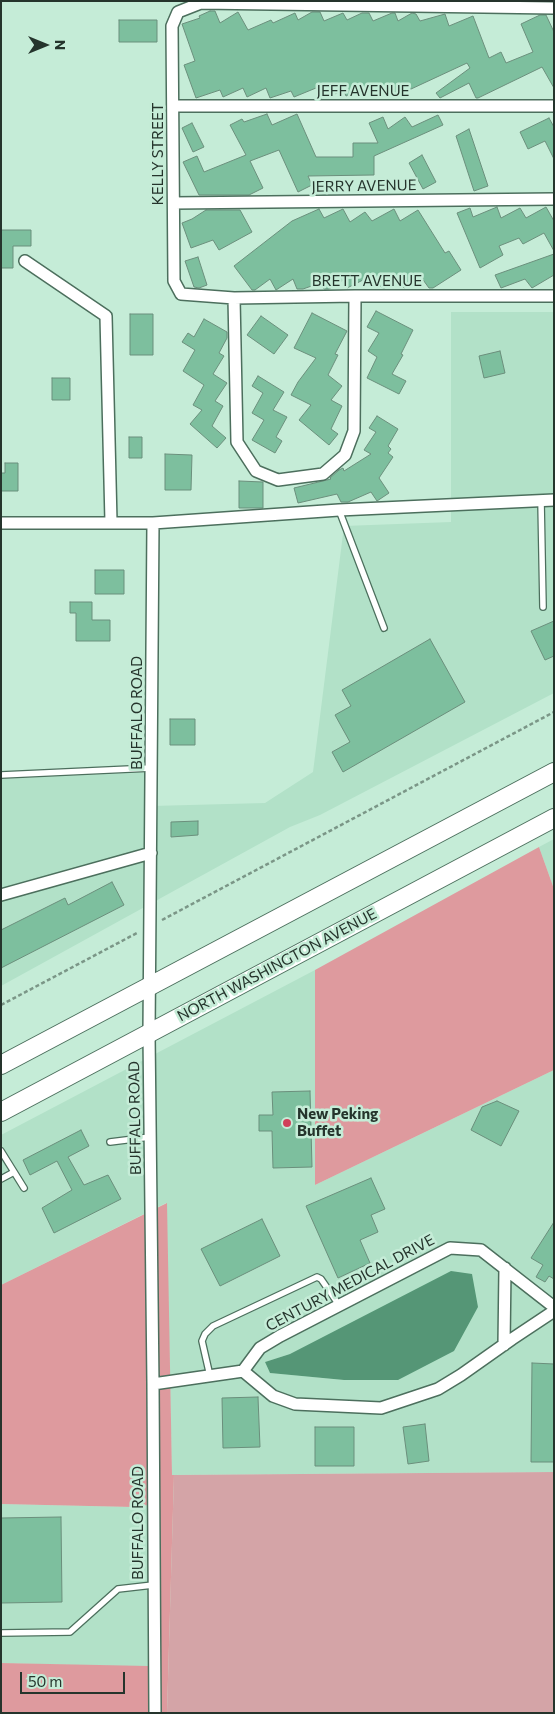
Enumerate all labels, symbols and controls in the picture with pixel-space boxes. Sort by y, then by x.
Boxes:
north arrow [20,20,70,70]
text: N [52,40,69,50]
street label: JEFF AVENUE [317,82,409,100]
street label: KELLY STREET [149,103,167,205]
street label: JERRY AVENUE [311,176,417,196]
street label: BRETT AVENUE [312,272,422,290]
street label: BUFFALO ROAD [128,656,146,770]
street label: NORTH WASHINGTON AVENUE [174,905,380,1025]
street label: BUFFALO ROAD [125,1061,145,1175]
place label: New Peking Buffet [297,1105,378,1140]
marker: New Peking Buffet [281,1117,293,1129]
street label: CENTURY MEDICAL DRIVE [263,1231,437,1335]
street label: BUFFALO ROAD [129,1466,147,1580]
scale bar [22,1662,128,1694]
text: 50 m [28,1672,62,1690]

